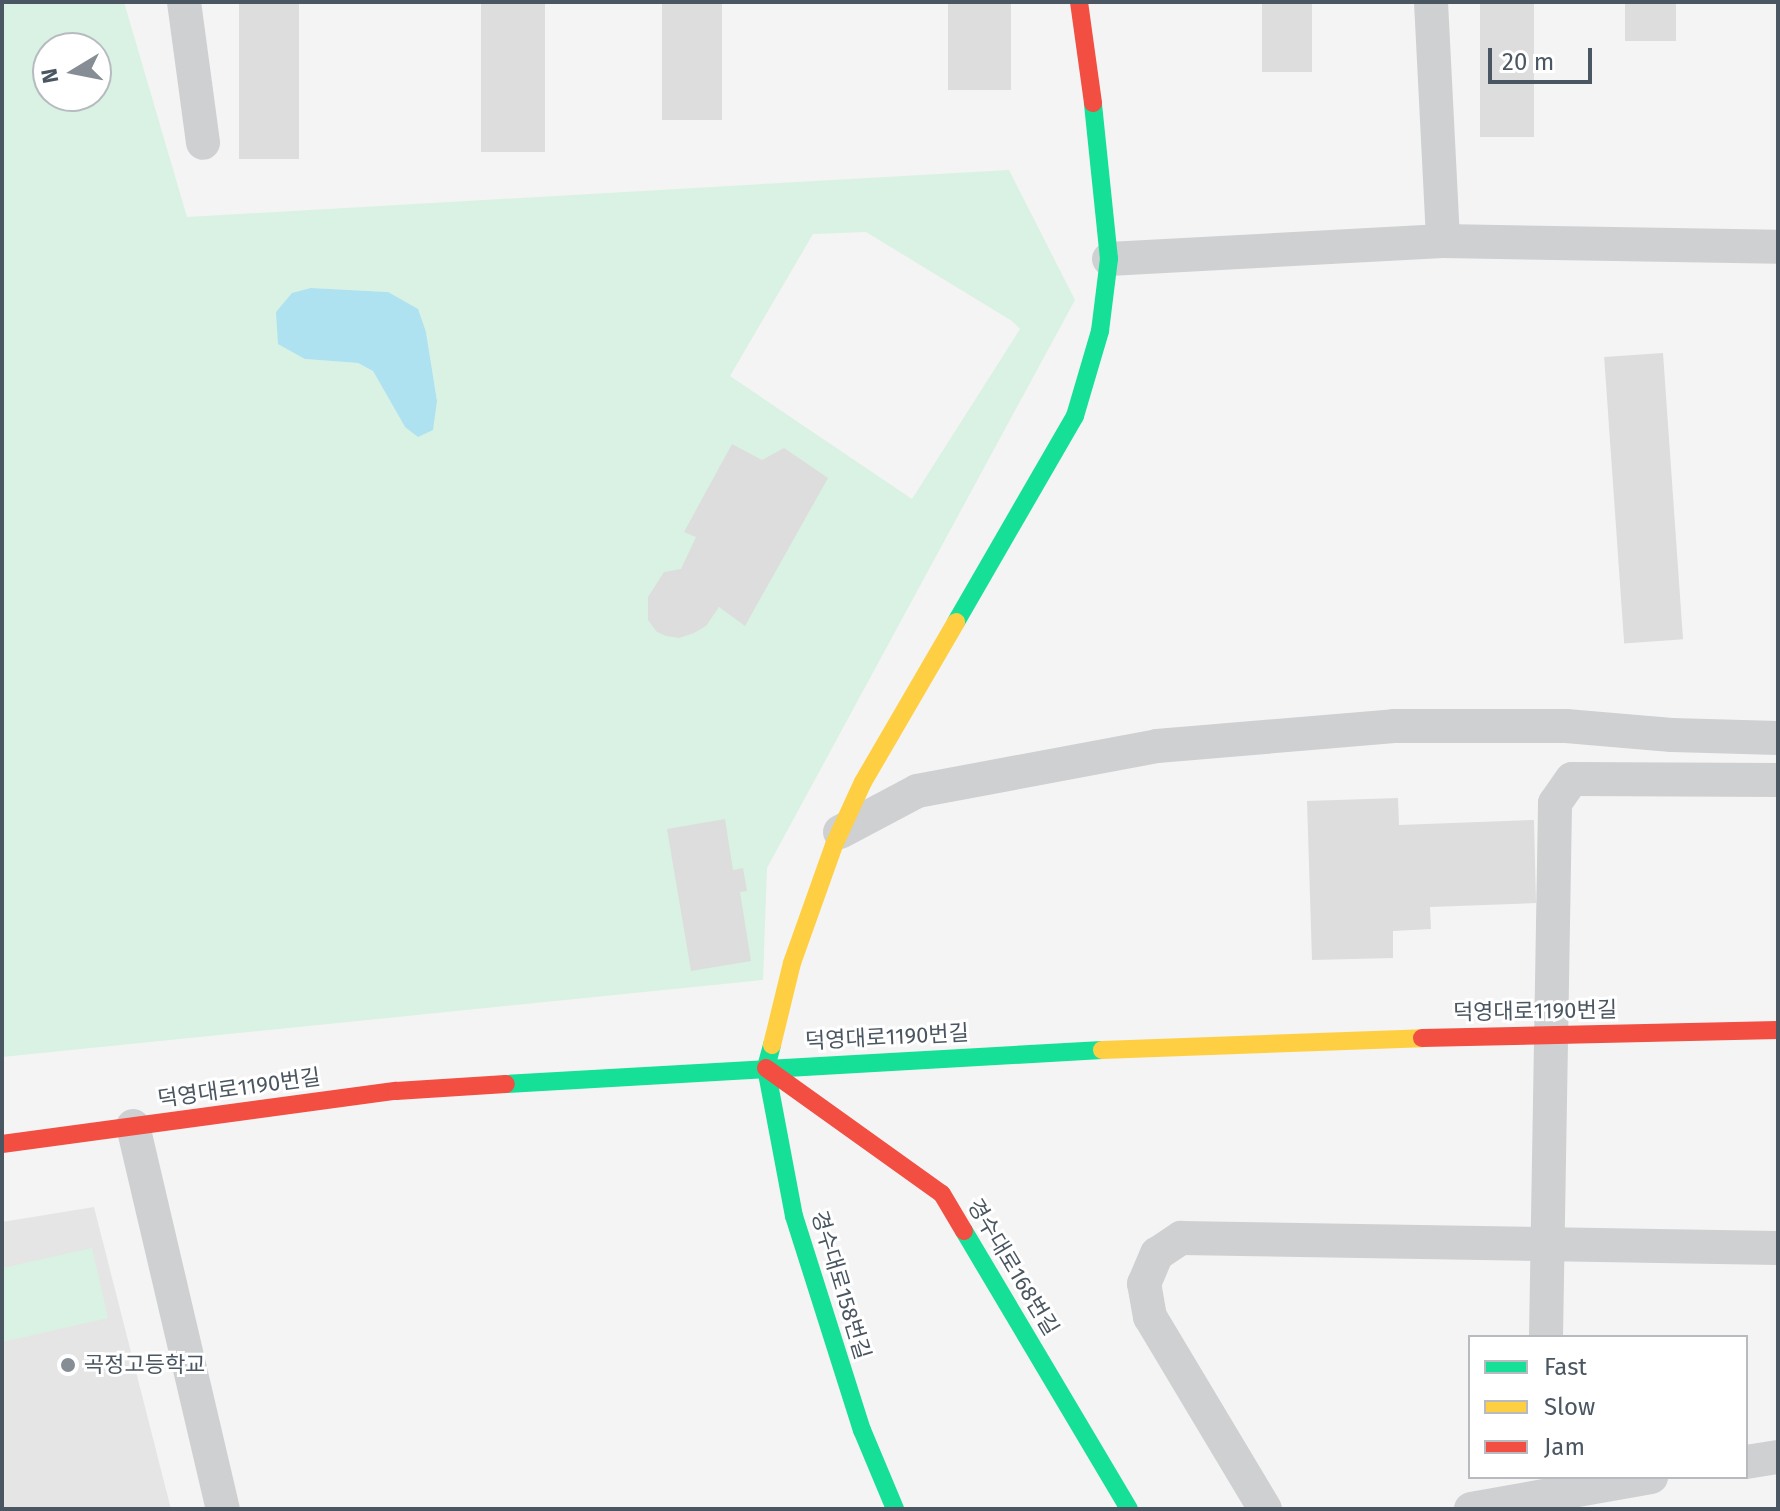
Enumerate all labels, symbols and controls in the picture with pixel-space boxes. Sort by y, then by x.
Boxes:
north arrow [32,32,112,112]
scale bar [1492,32,1596,82]
text: 20 m [1502,48,1554,76]
text: N [35,66,64,85]
street label: 덕영대로1190번길 [1453,996,1617,1026]
street label: 덕영대로1190번길 [804,1020,970,1054]
street label: 덕영대로1190번길 [156,1064,322,1112]
street label: 경수대로168번길 [962,1194,1064,1340]
street label: 경수대로158번길 [806,1207,876,1363]
legend [1468,1335,1748,1479]
place label: 곡정고등학교 [84,1352,205,1378]
text: Fast [1544,1353,1587,1381]
marker: 곡정고등학교 [59,1356,77,1374]
text: Slow [1544,1393,1595,1421]
text: Jam [1544,1433,1585,1461]

